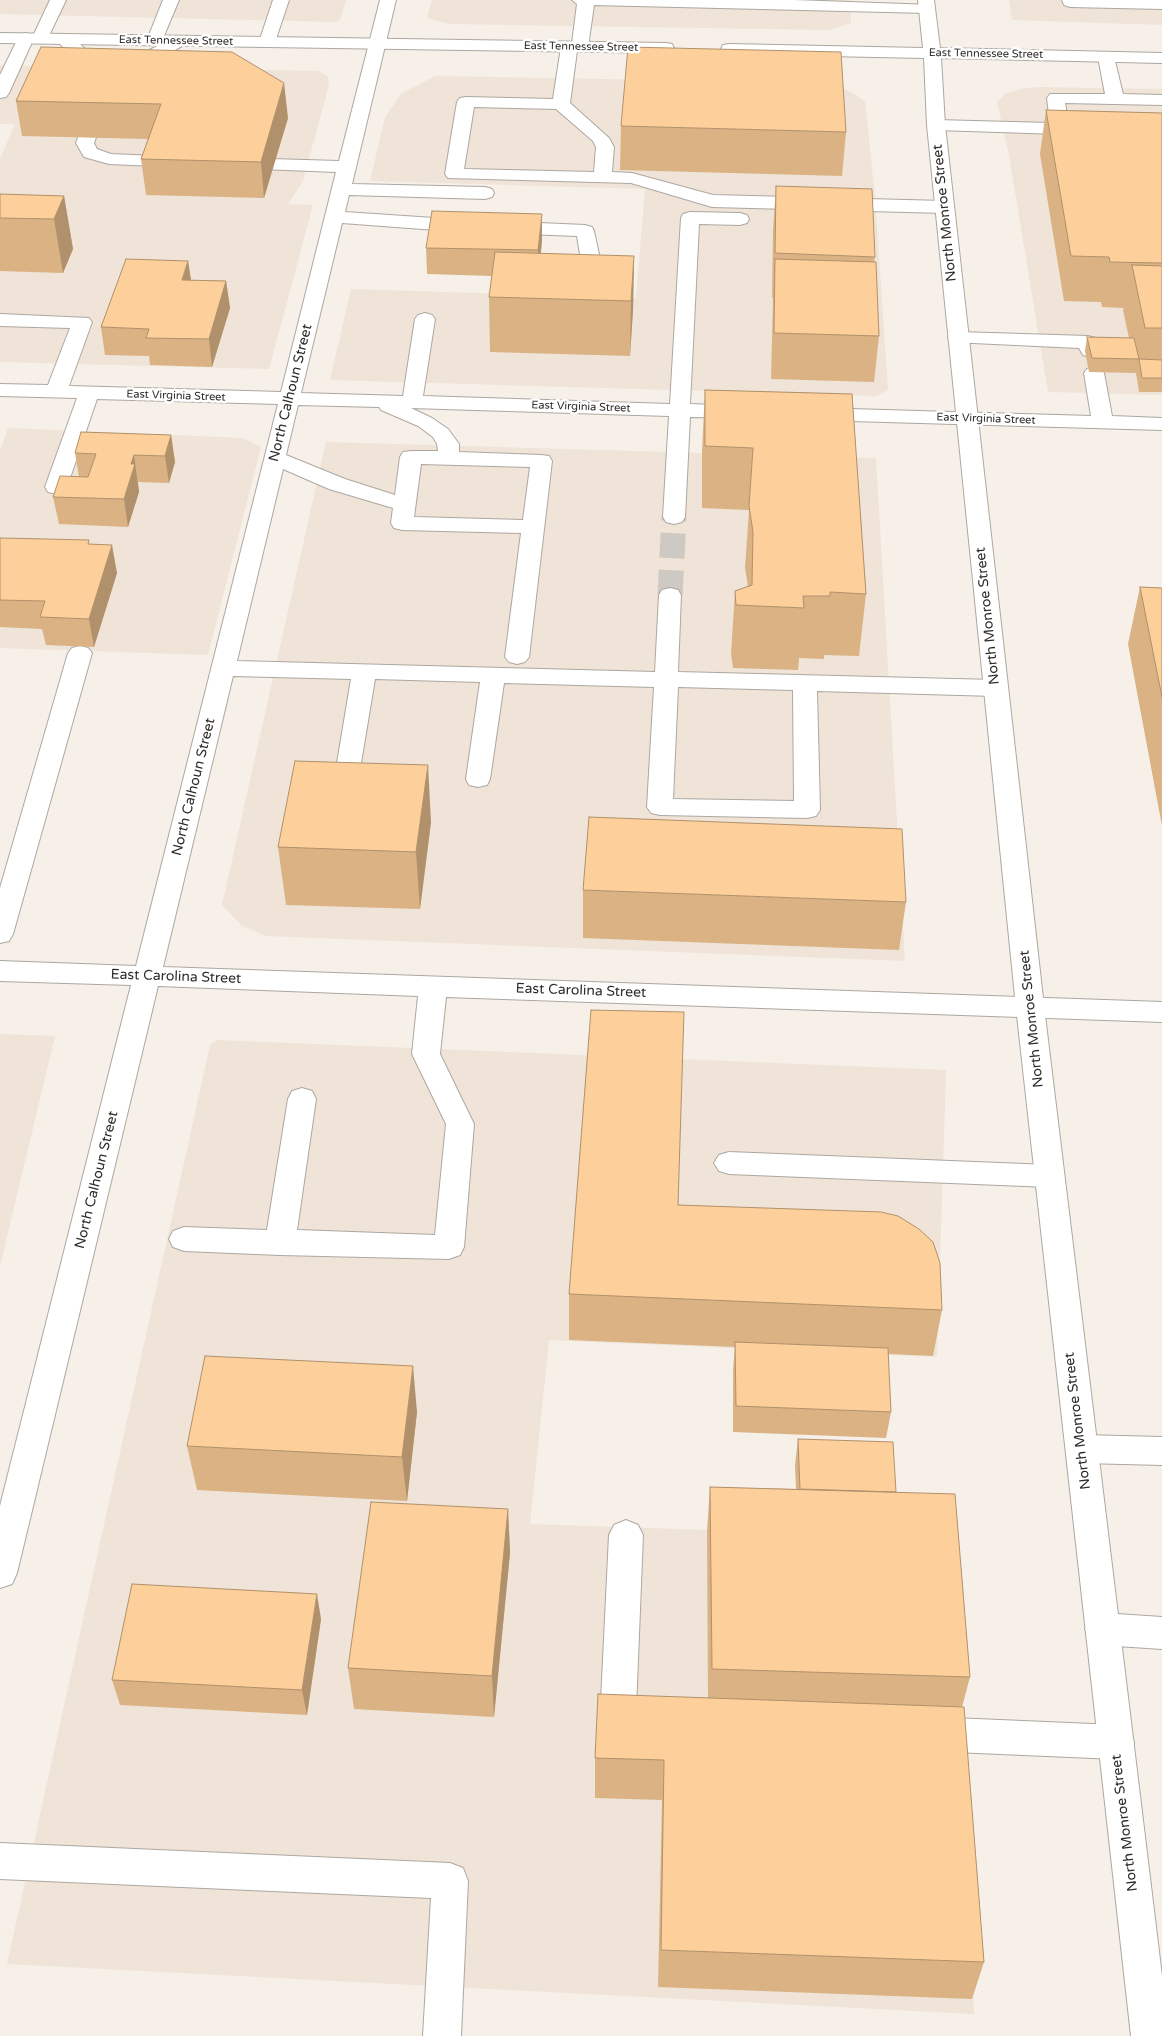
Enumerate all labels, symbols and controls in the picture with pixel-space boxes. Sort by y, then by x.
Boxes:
street label: East Tennessee Street [119,33,233,49]
street label: East Tennessee Street [524,39,638,55]
street label: East Tennessee Street [929,46,1043,62]
street label: North Monroe Street [929,143,961,283]
street label: North Calhoun Street [266,322,316,464]
street label: East Virginia Street [126,388,226,404]
street label: East Virginia Street [531,399,631,415]
street label: East Virginia Street [936,411,1036,427]
street label: North Monroe Street [972,546,1004,686]
street label: North Calhoun Street [169,716,219,858]
street label: North Monroe Street [1016,949,1048,1089]
street label: East Carolina Street [110,966,242,988]
street label: East Carolina Street [515,980,647,1002]
street label: North Calhoun Street [72,1109,122,1251]
street label: North Monroe Street [1061,1351,1095,1491]
street label: North Monroe Street [1108,1753,1142,1893]

